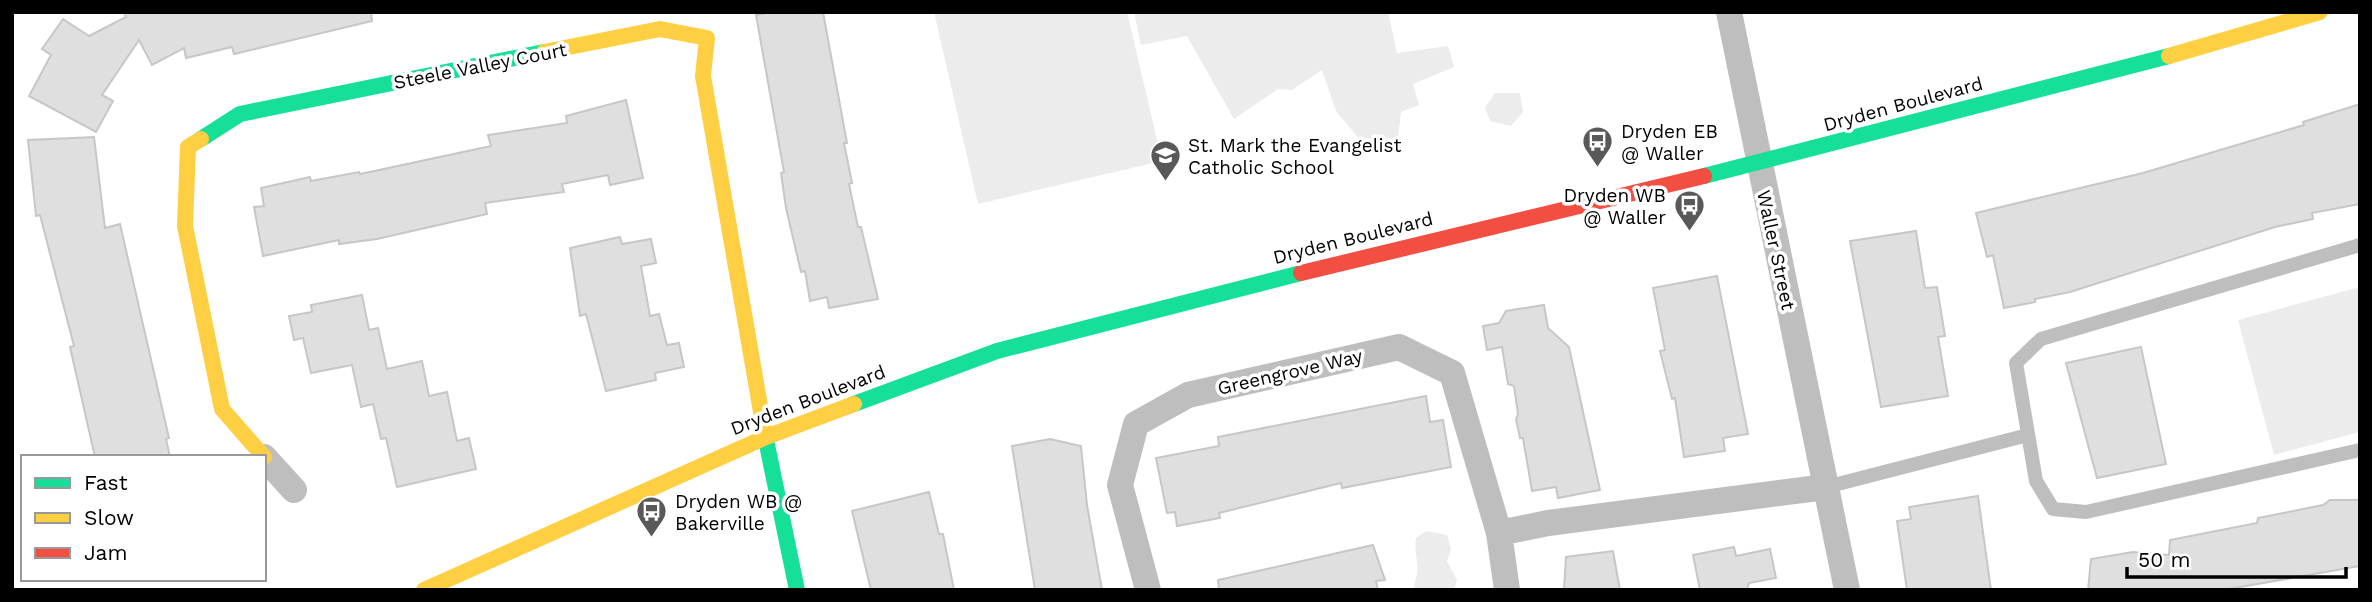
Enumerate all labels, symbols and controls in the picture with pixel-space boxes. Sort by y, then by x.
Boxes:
street label: Steele Valley Court [391,38,569,94]
street label: Dryden Boulevard [1821,72,1985,136]
place label: Dryden EB @ Waller [1621,120,1718,165]
bus stop icon: Dryden EB @ Waller [1581,125,1615,169]
place label: St. Mark the Evangelist Catholic School [1188,134,1402,179]
school or university icon: St. Mark the Evangelist Catholic School [1148,139,1182,183]
place label: Dryden WB @ Waller [1564,184,1666,229]
street label: Waller Street [1752,188,1800,312]
bus stop icon: Dryden WB @ Waller [1672,189,1706,233]
street label: Dryden Boulevard [1271,207,1435,269]
street label: Greengrove Way [1215,344,1365,400]
street label: Dryden Boulevard [727,360,889,440]
legend [21,455,266,581]
text: Fast [84,470,128,495]
place label: Dryden WB @ Bakerville [675,490,802,535]
bus stop icon: Dryden WB @ Bakerville [635,495,669,539]
text: Slow [84,505,134,530]
scale bar [2127,536,2346,580]
text: Jam [84,540,127,565]
text: 50 m [2138,547,2190,572]

